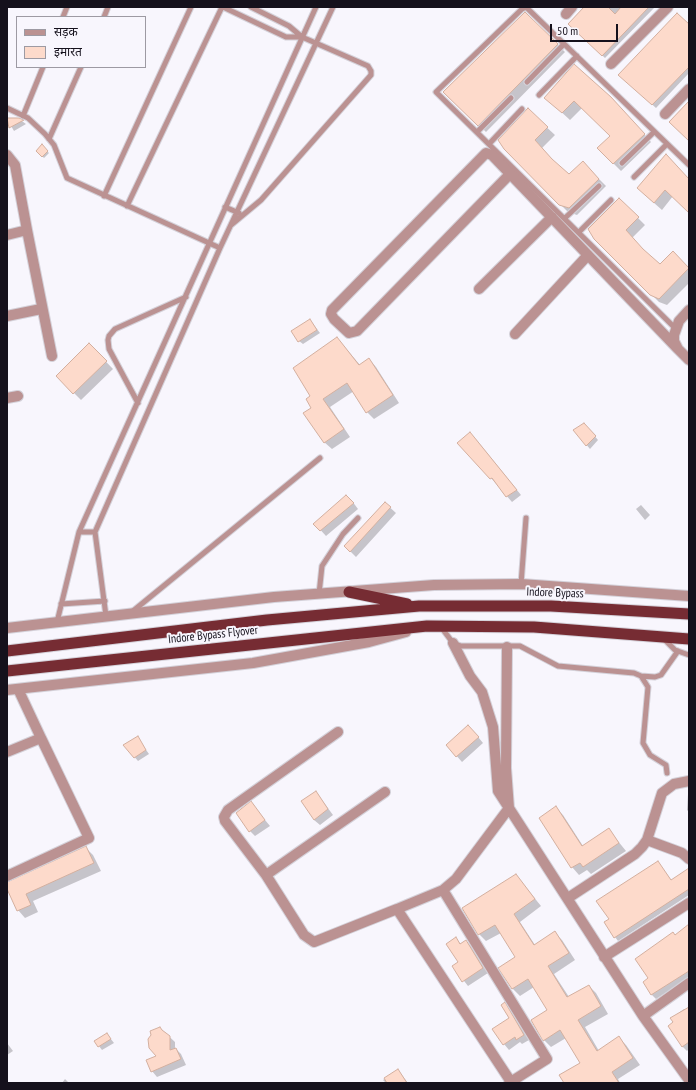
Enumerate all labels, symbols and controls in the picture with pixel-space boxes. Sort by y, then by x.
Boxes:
legend [16,16,146,68]
scale bar [552,16,620,42]
text: 50 m [557,23,578,38]
text: सड़क [54,24,78,39]
text: इमारत [54,44,82,59]
street label: Indore Bypass [526,585,584,601]
street label: Indore Bypass Flyover [167,623,259,647]

